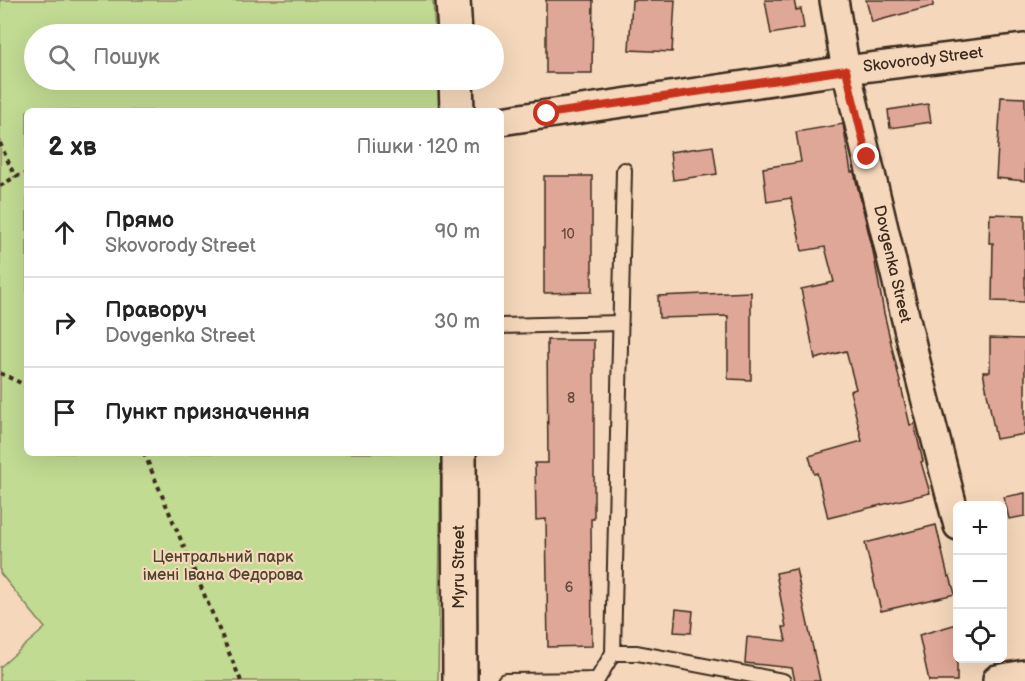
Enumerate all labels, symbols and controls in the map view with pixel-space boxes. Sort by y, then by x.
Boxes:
search box [24,24,504,90]
icon: search [45,41,78,74]
street label: Skovorody Street [862,43,984,77]
text: Пошук [93,44,160,71]
route start [533,100,559,126]
text: 2 хв [48,132,97,163]
text: Пішки · 120 m [357,135,480,159]
route end [853,143,879,169]
street label: Dovgenka Street [869,203,915,325]
text: Прямо [105,207,174,234]
icon: ahead [48,216,81,249]
text: 90 m [435,220,480,244]
house number: 10 [561,226,575,243]
text: Skovorody Street [105,234,256,258]
text: Праворуч [105,297,207,324]
icon: right [48,306,81,339]
text: 30 m [434,310,480,334]
text: Dovgenka Street [105,324,255,348]
house number: 8 [567,390,575,407]
icon: arrive [48,396,81,429]
text: Пункт призначення [105,399,310,426]
map controls [953,501,1007,663]
button: + [953,501,1007,555]
street label: Myru Street [450,525,469,609]
park label: Центральний парк імені Івана Федорова [143,548,304,585]
button: − [953,555,1007,609]
house number: 6 [565,579,574,596]
button: locate [953,609,1007,663]

